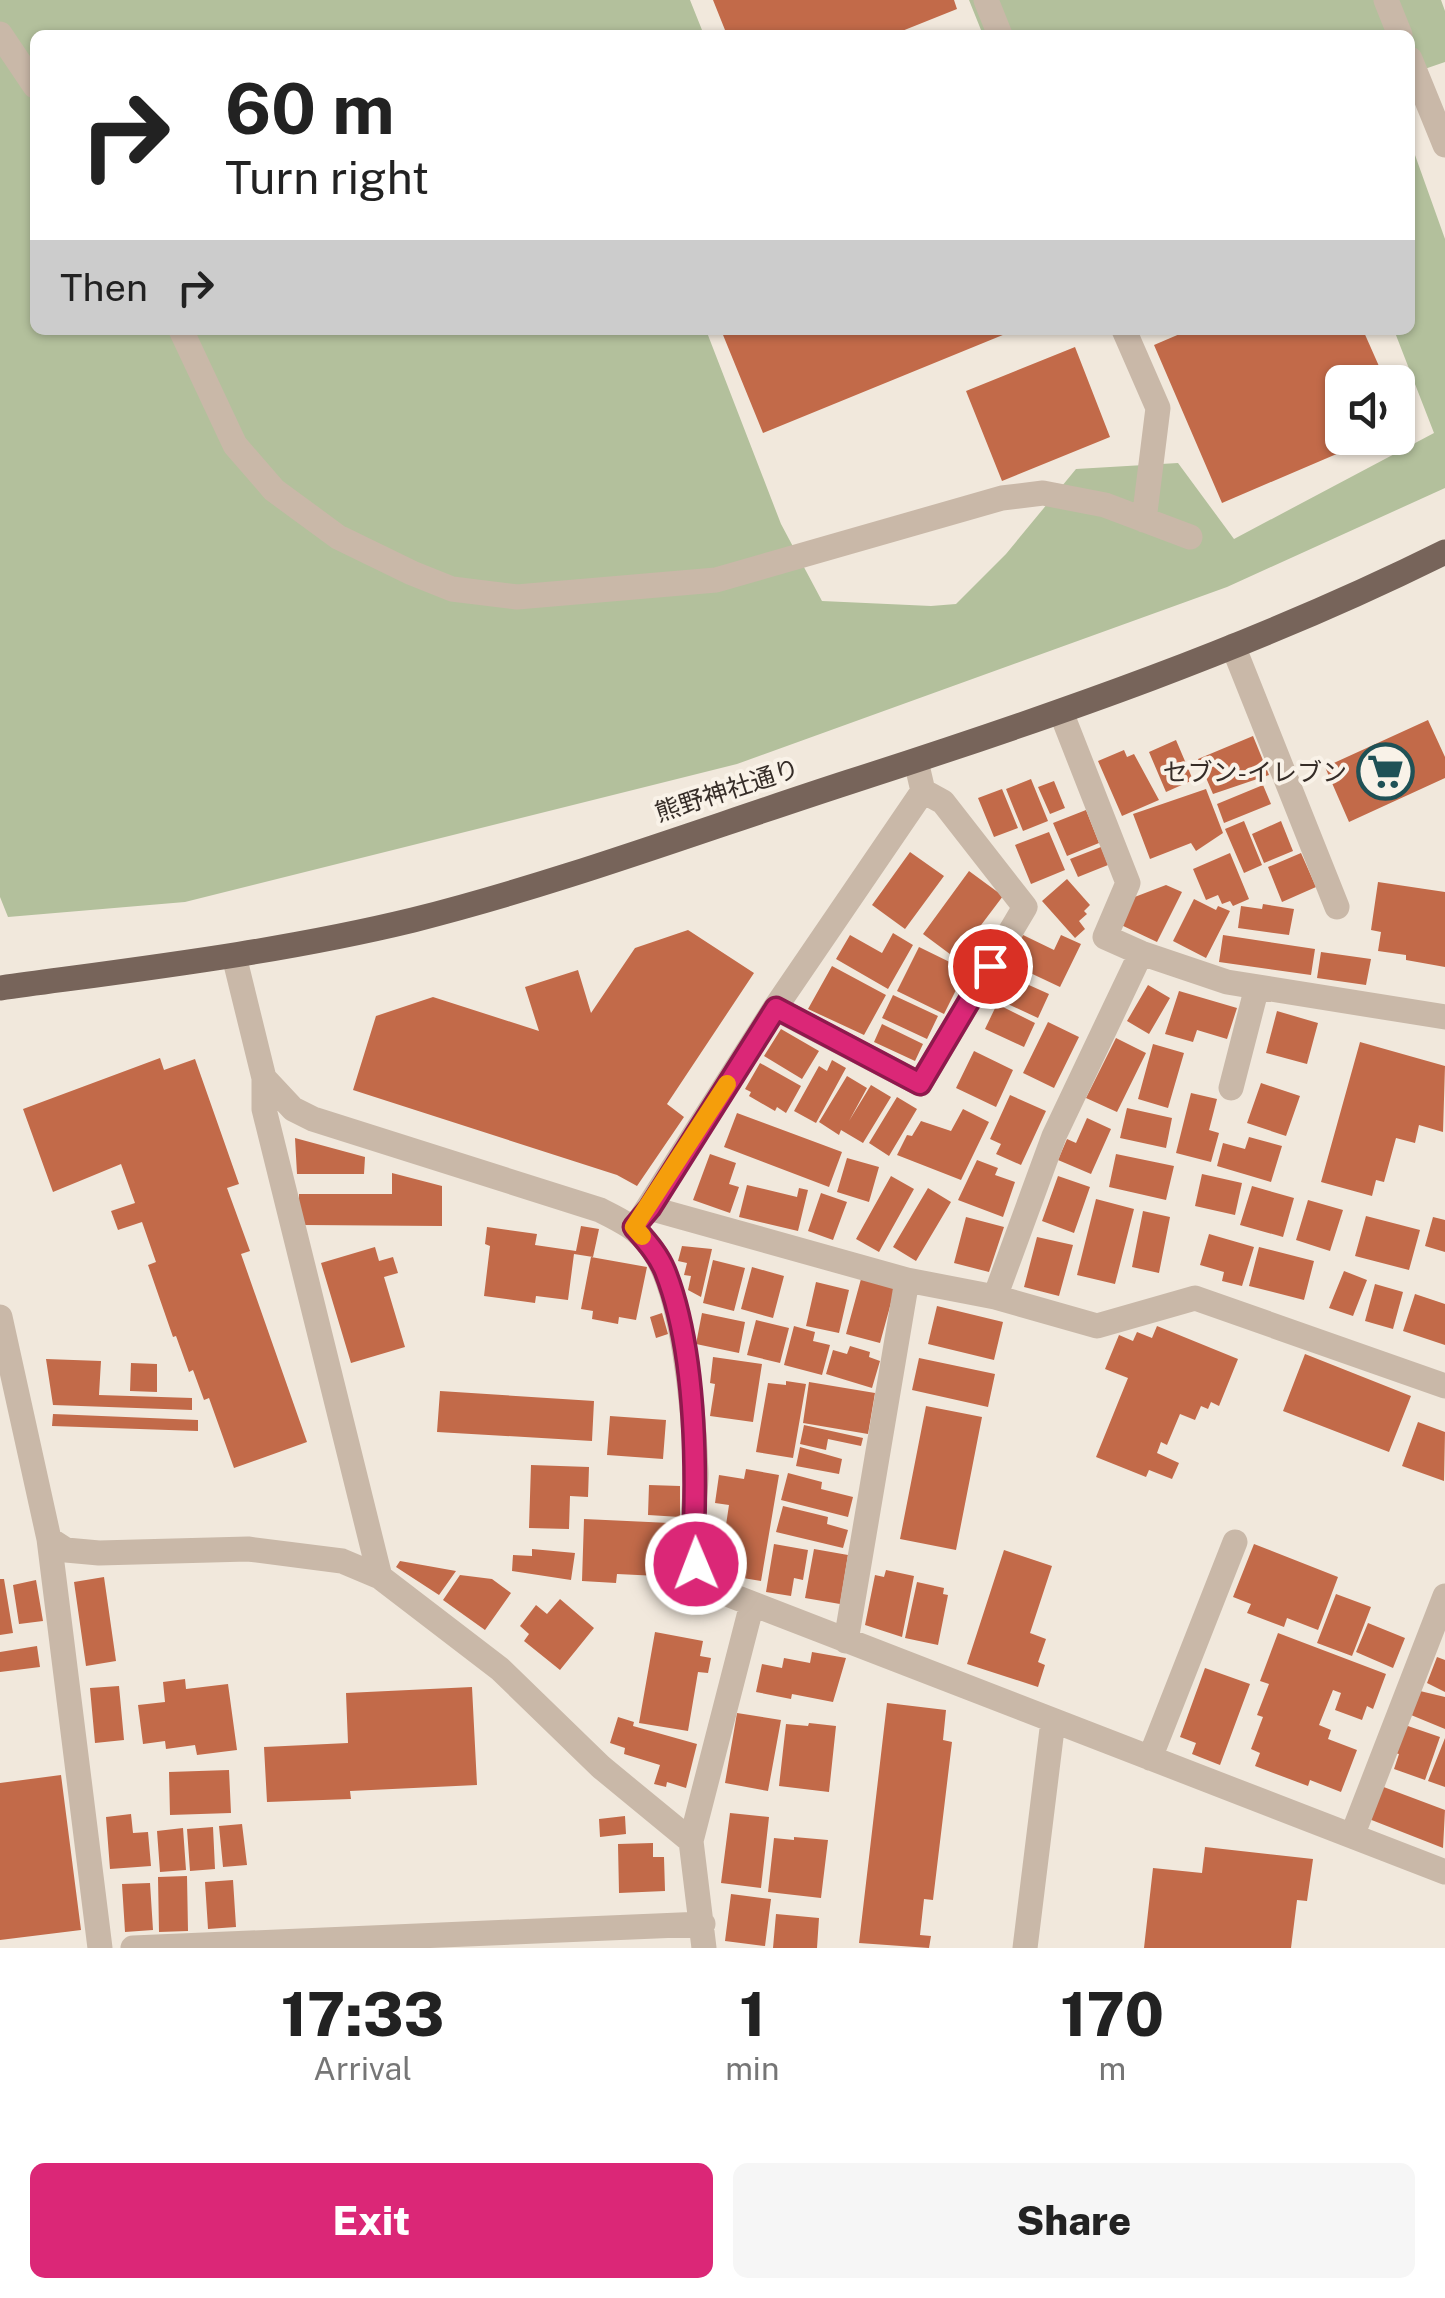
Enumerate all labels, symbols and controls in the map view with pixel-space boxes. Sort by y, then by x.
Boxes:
text: 60 m [225,67,395,150]
icon: right [60,70,190,200]
text: Turn right [225,151,429,204]
icon: right [168,260,223,315]
text: Then [60,265,148,310]
map controls [1325,365,1415,455]
button: sound [1325,365,1415,455]
supermarket icon: セブン-イレブン [1356,742,1416,802]
street label: 熊野神社通り [651,753,803,827]
place label: セブン-イレブン [1163,757,1347,787]
pin [948,924,1033,1009]
icon: arrive [963,939,1018,994]
position arrow [644,1512,748,1616]
text: 17:33 [281,1979,444,2050]
text: 1 [739,1979,765,2050]
text: 170 [1060,1979,1164,2050]
text: Arrival [313,2050,412,2087]
text: min [725,2050,779,2087]
text: m [1098,2050,1126,2087]
button: Exit [30,2163,713,2278]
button: Share [733,2163,1415,2278]

